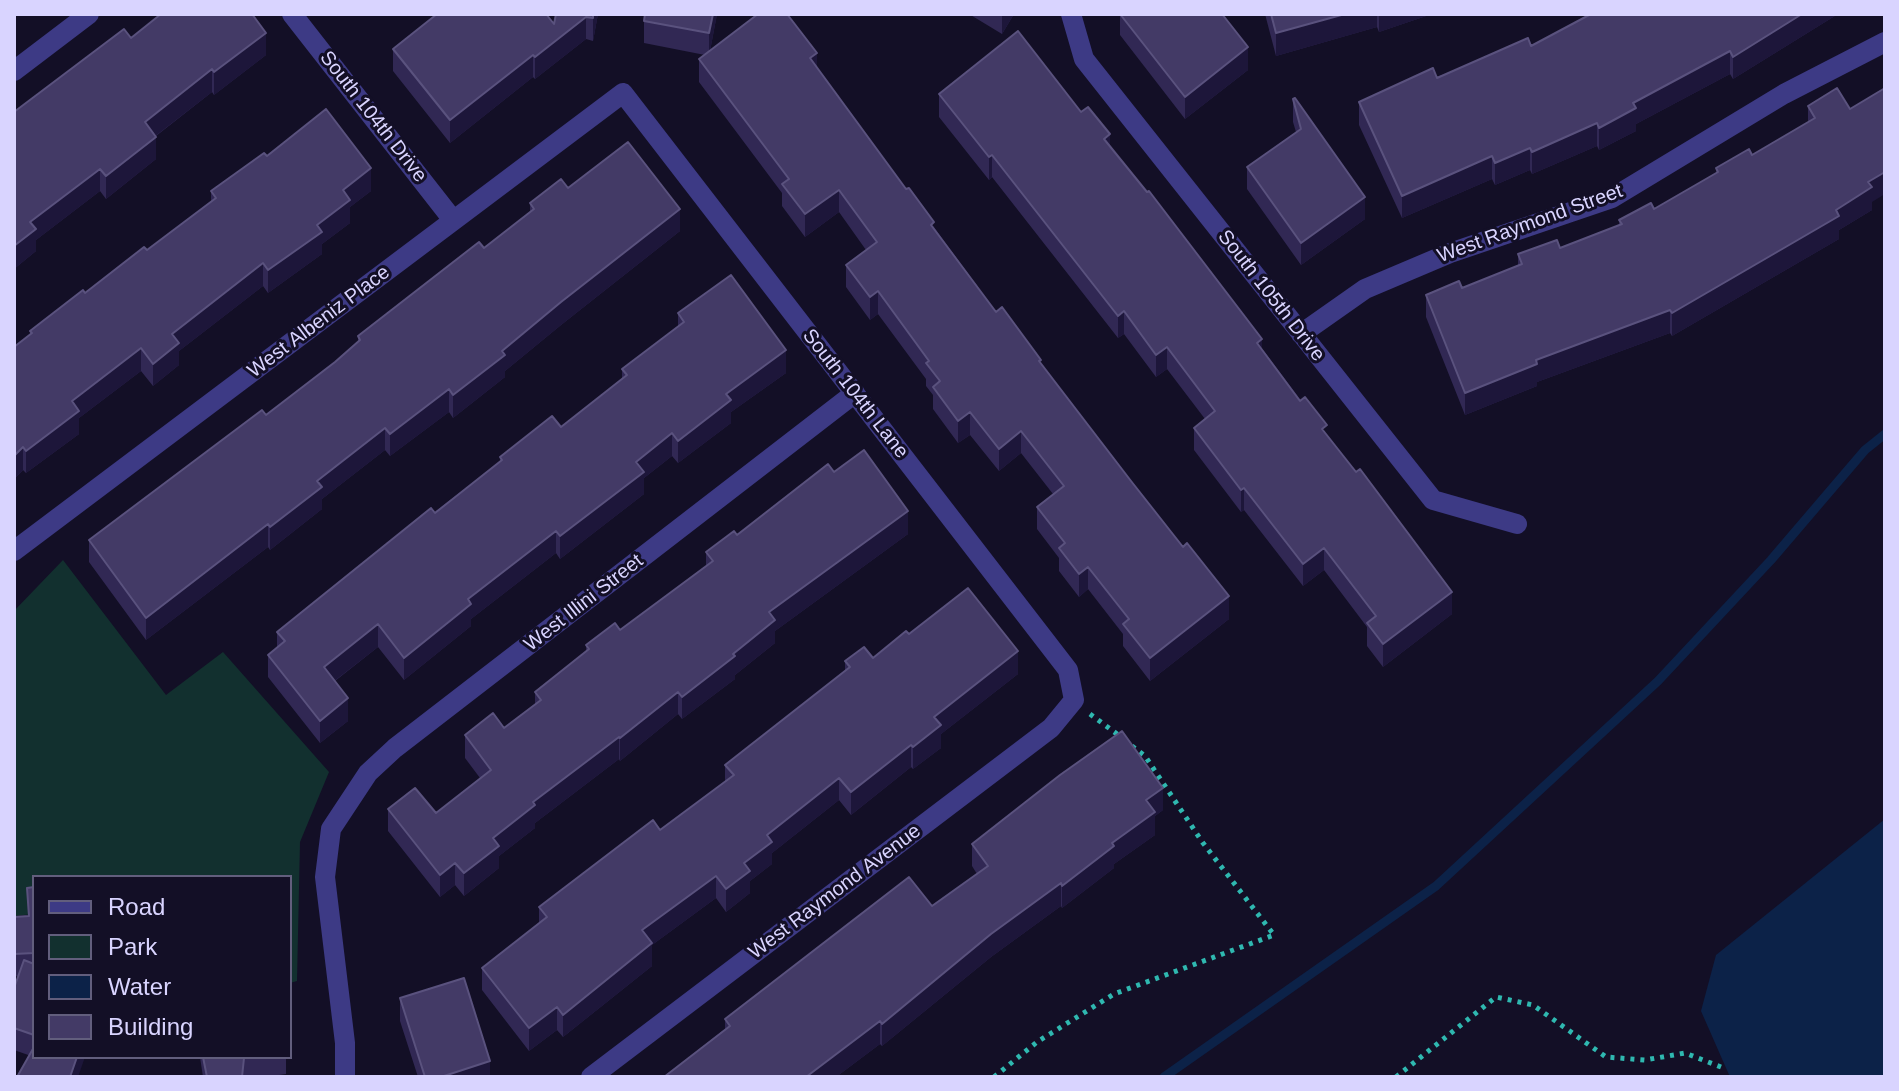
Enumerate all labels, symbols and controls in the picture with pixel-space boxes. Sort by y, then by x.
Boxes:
street label: South 104th Drive [314,47,432,187]
street label: West Raymond Street [1434,179,1626,269]
street label: South 105th Drive [1212,226,1330,366]
street label: West Albeniz Place [243,261,395,383]
street label: South 104th Lane [797,324,913,464]
street label: West Illini Street [520,549,648,657]
street label: West Raymond Avenue [744,819,926,965]
legend [32,875,292,1059]
text: Road [108,893,165,920]
text: Park [108,933,157,960]
text: Water [108,973,171,1000]
text: Building [108,1013,193,1040]

